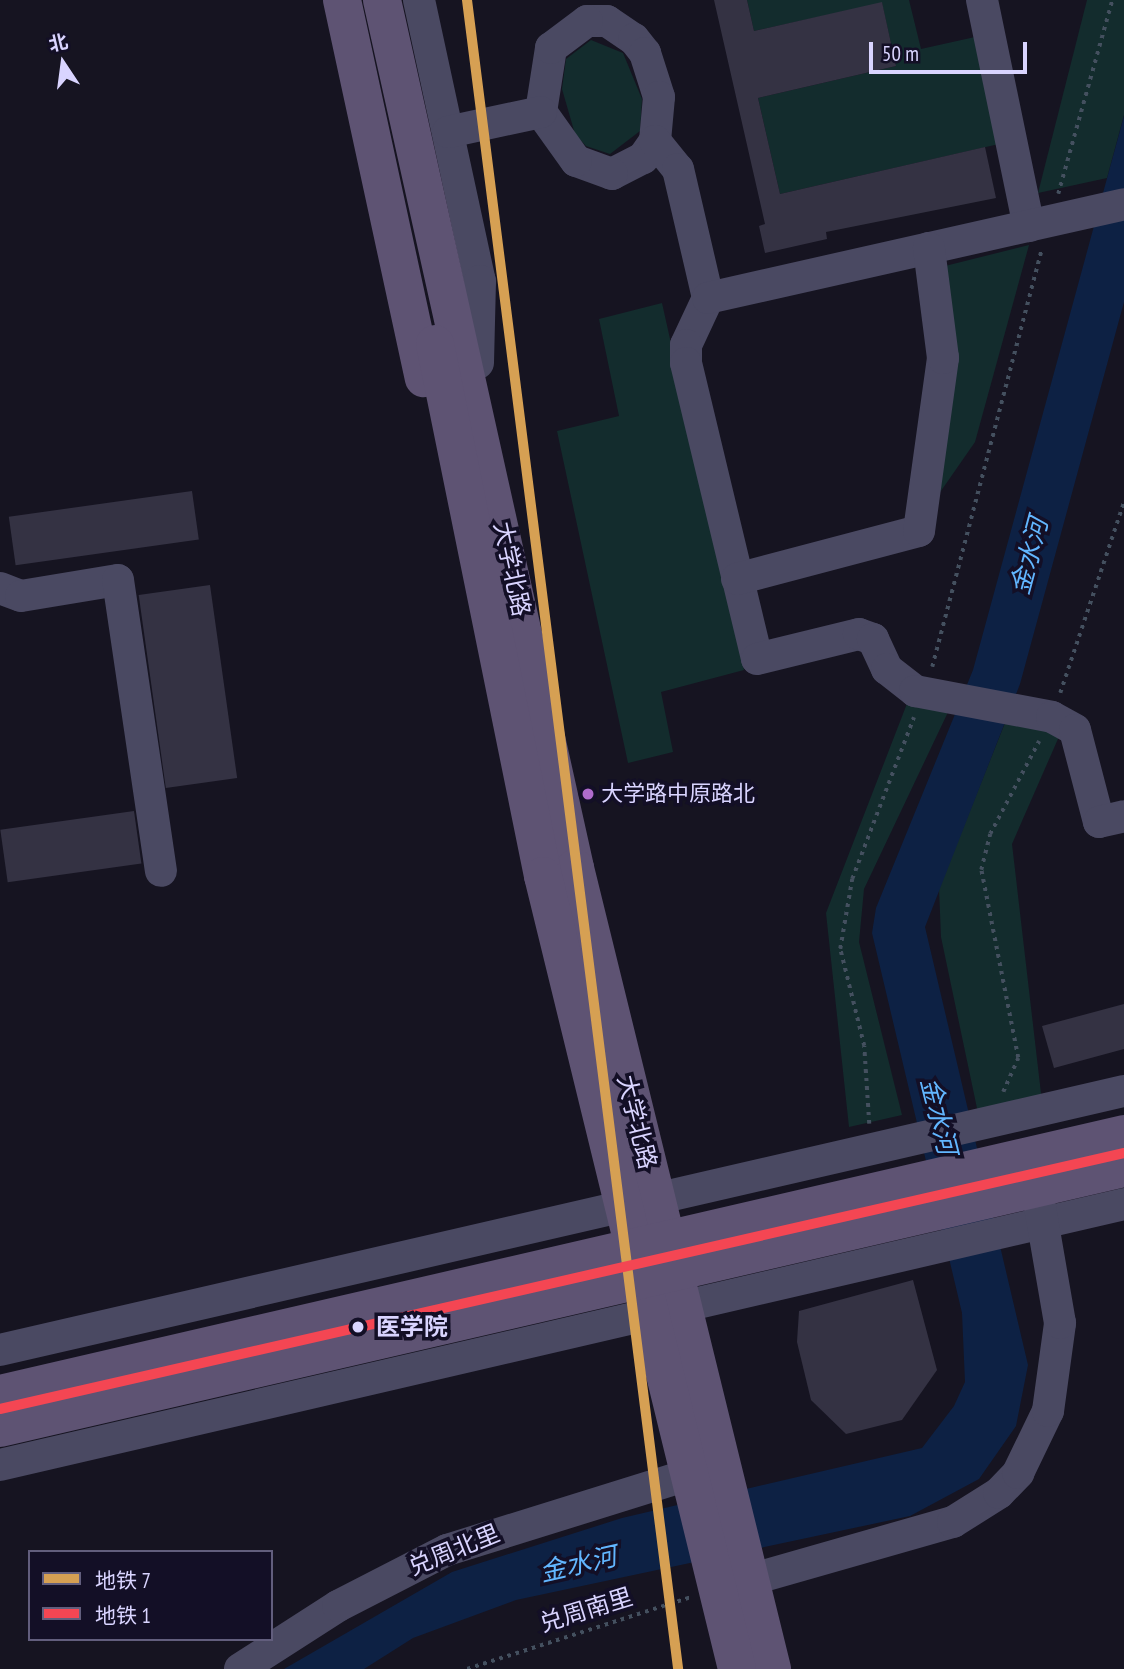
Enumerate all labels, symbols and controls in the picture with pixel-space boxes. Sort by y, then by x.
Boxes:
north arrow [28,28,98,98]
scale bar [872,28,1030,72]
text: 北 [46,29,70,56]
text: 50 m [882,40,919,67]
water label: 金水河 [1004,514,1054,598]
street label: 大学北路 [488,519,536,619]
place label: 大学路中原路北 [601,781,755,807]
marker: 大学路中原路北 [581,787,595,801]
street label: 大学北路 [611,1072,663,1172]
water label: 金水河 [914,1074,964,1158]
place label: 医学院 [376,1313,448,1341]
marker: 医学院 [347,1316,369,1338]
street label: 兑周北里 [404,1519,504,1581]
water label: 金水河 [536,1540,620,1588]
legend [28,1550,273,1641]
text: 地铁 7 [95,1567,151,1594]
street label: 兑周南里 [536,1582,636,1638]
text: 地铁 1 [95,1602,151,1629]

